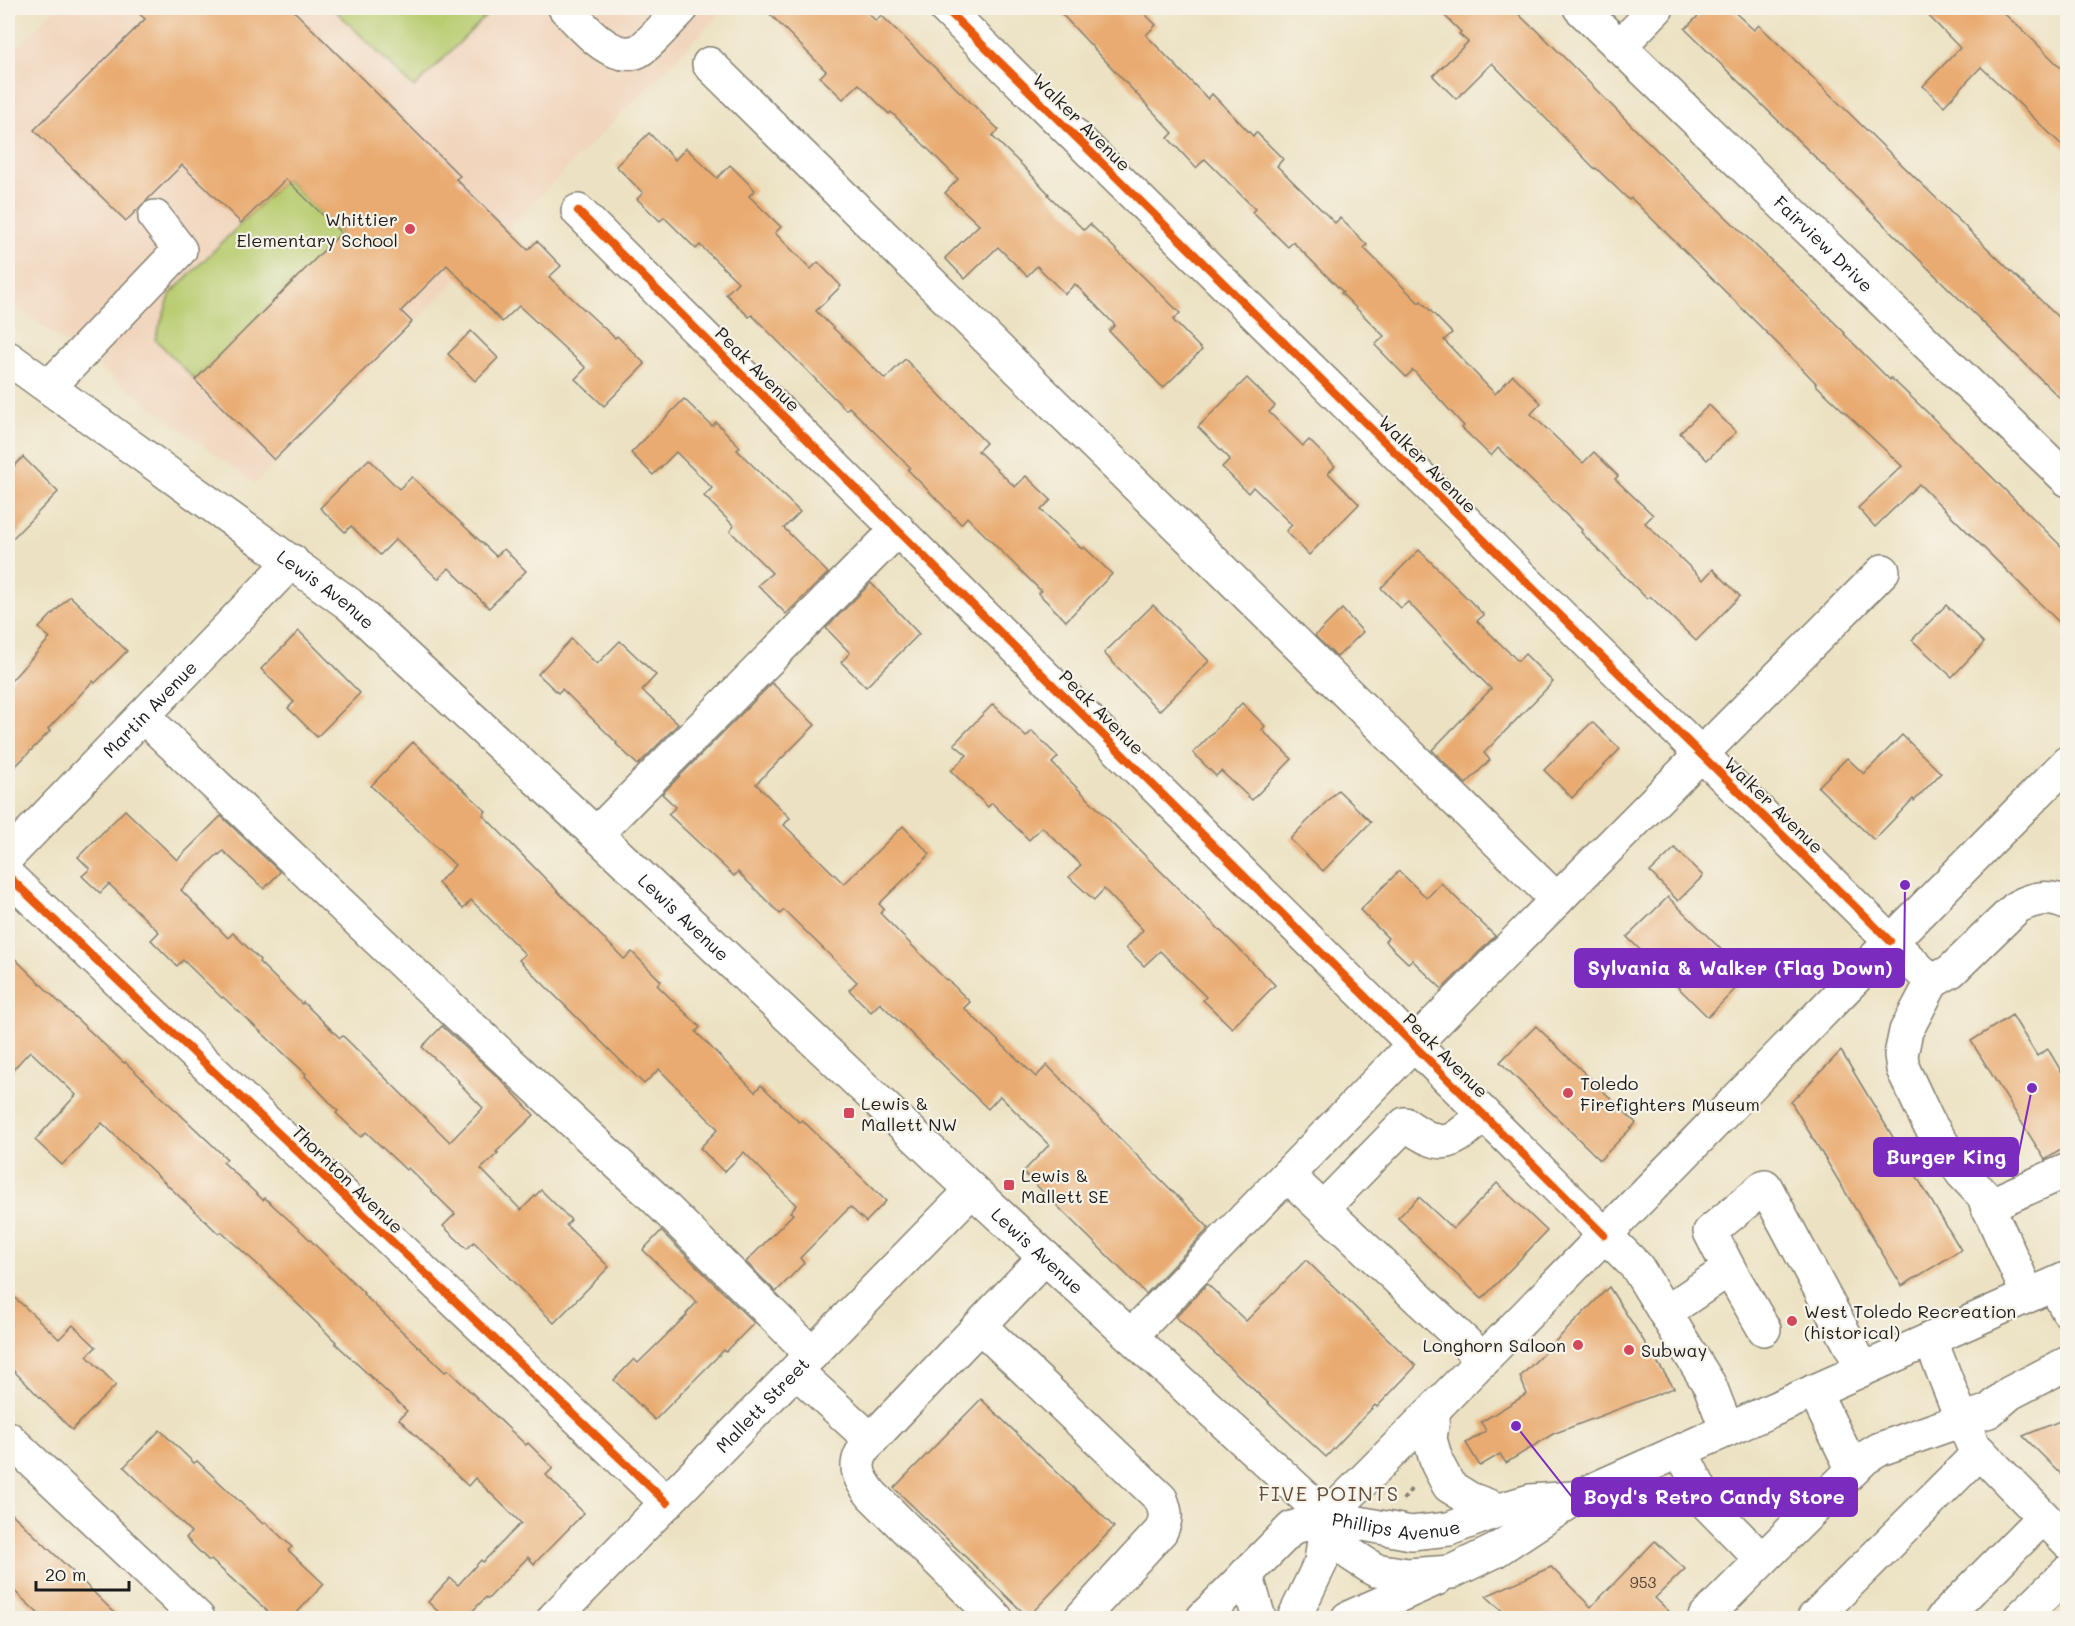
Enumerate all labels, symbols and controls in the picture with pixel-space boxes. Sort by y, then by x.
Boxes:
street label: Walker Avenue [1028,68,1136,176]
street label: Fairview Drive [1769,190,1879,297]
place label: Whittier Elementary School [237,207,398,252]
marker: Whittier Elementary School [403,222,417,236]
street label: Peak Avenue [710,321,806,417]
street label: Walker Avenue [1374,410,1482,518]
street label: Lewis Avenue [272,544,380,634]
street label: Martin Avenue [97,655,202,763]
street label: Peak Avenue [1054,664,1150,760]
street label: Walker Avenue [1719,751,1829,859]
street label: Lewis Avenue [633,868,735,966]
callout: Sylvania & Walker (Flag Down) [1575,949,1904,987]
text: Sylvania & Walker (Flag Down) [1588,954,1892,980]
street label: Peak Avenue [1398,1007,1494,1103]
place label: Toledo Firefighters Museum [1580,1071,1760,1116]
marker: Toledo Firefighters Museum [1561,1086,1575,1100]
place label: Lewis & Mallett NW [861,1091,957,1136]
marker: Lewis & Mallett NW [842,1106,856,1120]
street label: Thornton Avenue [287,1119,409,1239]
callout: Burger King [1874,1138,2018,1176]
text: Burger King [1886,1143,2006,1169]
place label: Lewis & Mallett SE [1021,1163,1109,1208]
marker: Lewis & Mallett SE [1002,1178,1016,1192]
street label: Lewis Avenue [986,1202,1089,1299]
place label: West Toledo Recreation (historical) [1804,1299,2016,1344]
marker: West Toledo Recreation (historical) [1785,1314,1799,1328]
place label: Longhorn Saloon [1423,1333,1566,1357]
marker: Longhorn Saloon [1571,1338,1585,1352]
place label: Subway [1641,1338,1707,1362]
marker: Subway [1622,1343,1636,1357]
street label: Mallett Street [710,1352,814,1458]
callout: Boyd's Retro Candy Store [1572,1478,1857,1516]
district label: FIVE POINTS [1258,1480,1400,1506]
text: Boyd's Retro Candy Store [1583,1483,1845,1509]
street label: Phillips Avenue [1330,1506,1463,1545]
scale bar [36,1554,129,1592]
text: 20 m [45,1562,86,1586]
house number: 953 [1630,1572,1656,1592]

